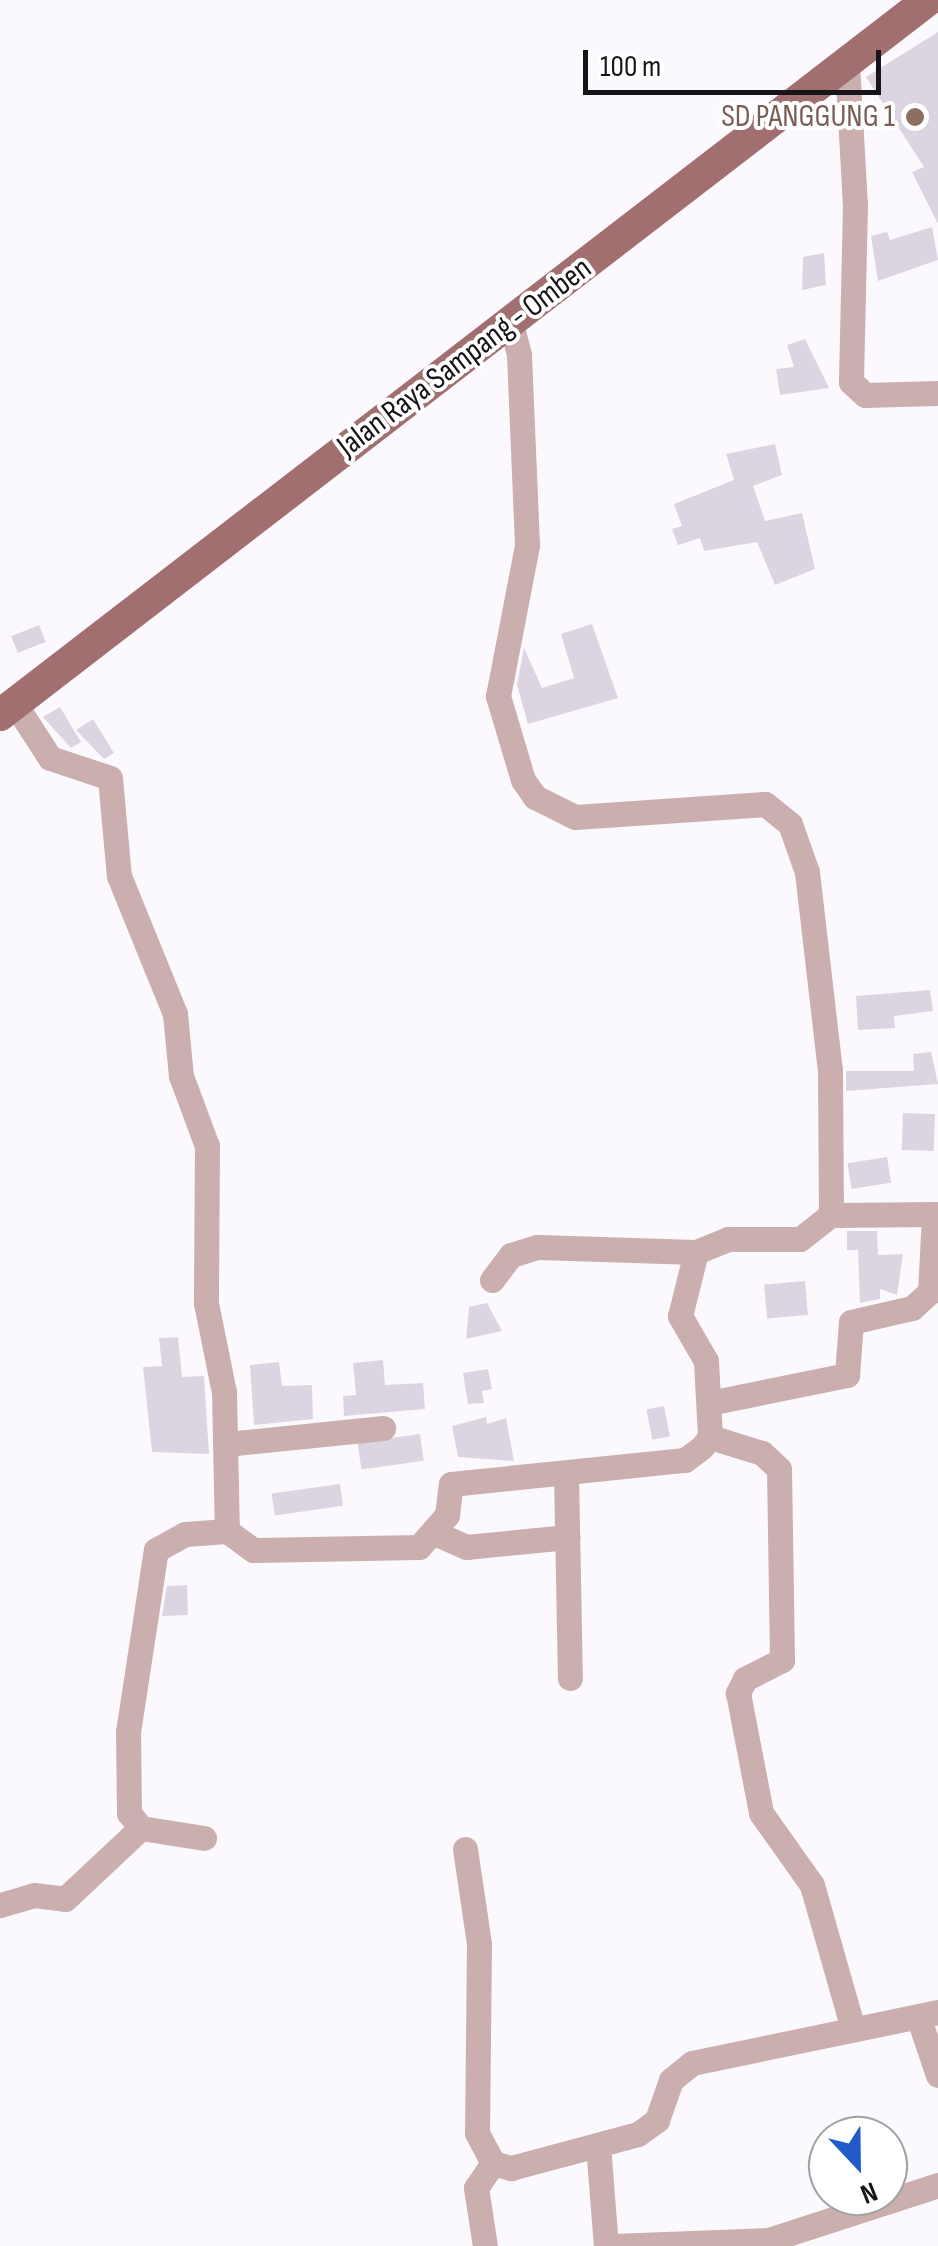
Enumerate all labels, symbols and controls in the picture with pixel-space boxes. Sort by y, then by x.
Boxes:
scale bar [588,30,886,92]
text: 100 m [600,49,661,85]
place label: SD PANGGUNG 1 [721,98,895,136]
marker: SD PANGGUNG 1 [904,106,926,128]
street label: Jalan Raya Sampang - Omben [330,250,600,466]
north arrow [808,2116,908,2216]
text: N [856,2174,882,2211]

